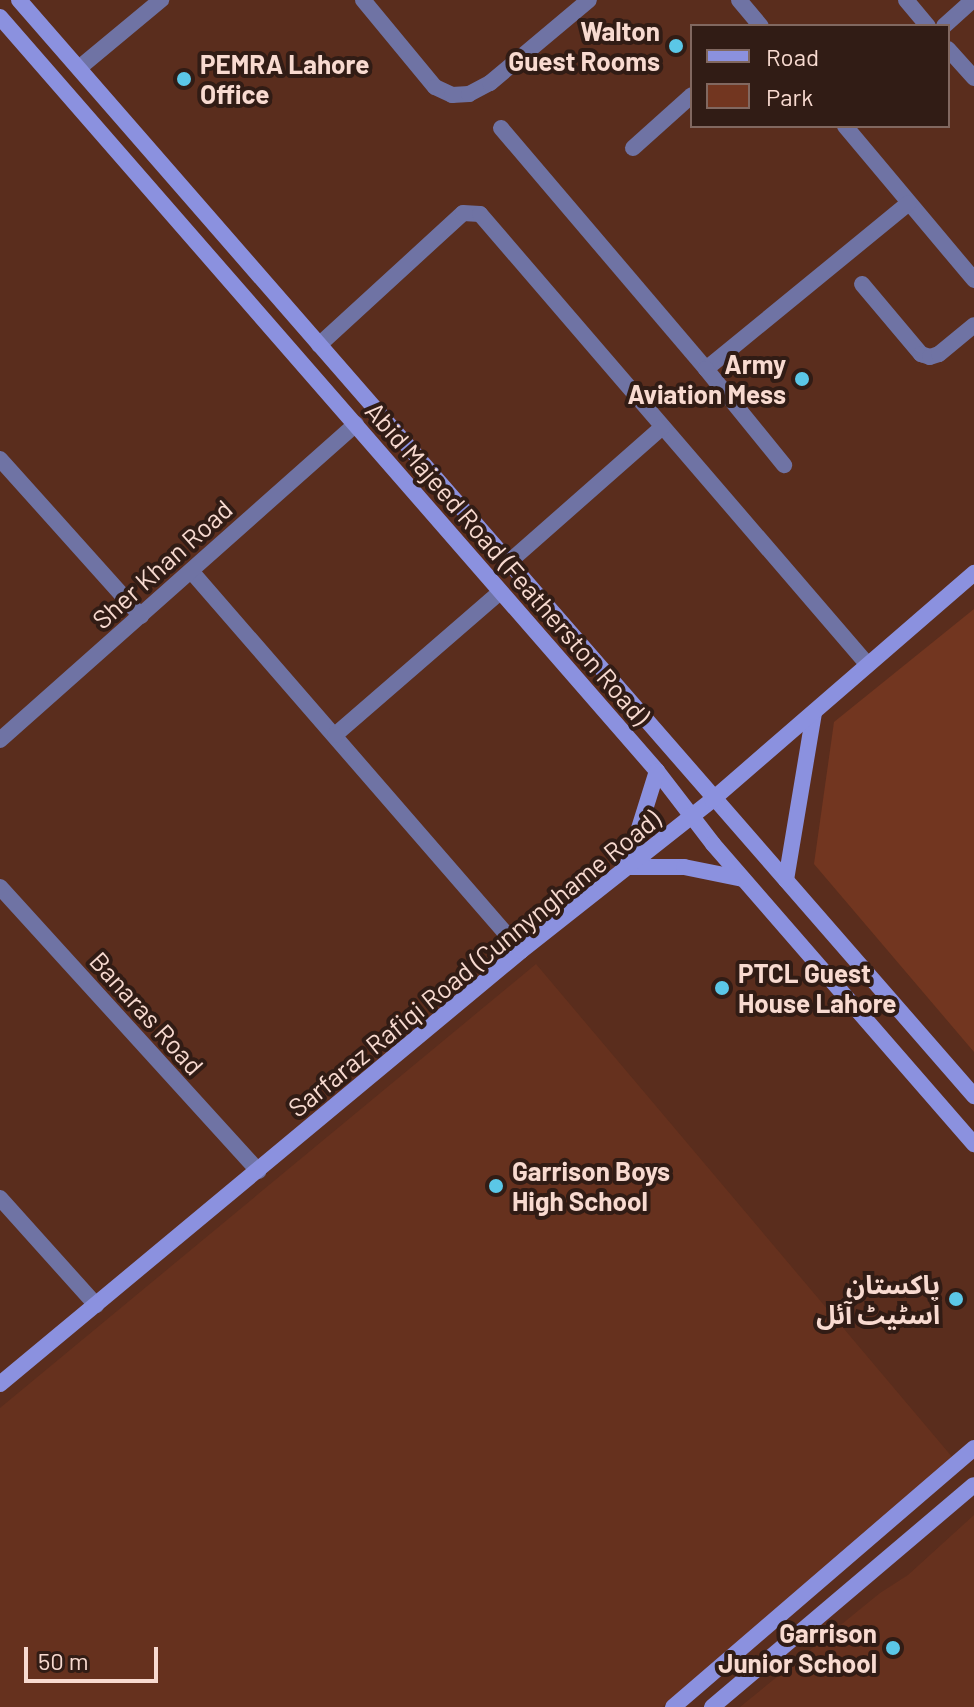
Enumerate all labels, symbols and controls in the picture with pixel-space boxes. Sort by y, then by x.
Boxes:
place label: Walton Guest Rooms [508,15,660,76]
legend [690,24,950,128]
marker: Walton Guest Rooms [667,37,685,55]
text: Road [766,42,819,71]
place label: PEMRA Lahore Office [200,48,369,110]
marker: PEMRA Lahore Office [175,70,193,88]
text: Park [766,82,813,111]
place label: Army Aviation Mess [627,348,786,410]
marker: Army Aviation Mess [793,370,811,388]
street label: Abid Majeed Road (Featherston Road) [359,395,657,731]
street label: Sher Khan Road [86,493,238,635]
street label: Sarfaraz Rafiqi Road (Cunnynghame Road) [282,803,666,1123]
street label: Banaras Road [84,945,210,1081]
place label: PTCL Guest House Lahore [738,957,896,1018]
marker: PTCL Guest House Lahore [713,979,731,997]
place label: Garrison Boys High School [512,1155,670,1216]
marker: Garrison Boys High School [487,1177,505,1195]
place label: پاکستان اسٹیٹ آئل [816,1268,940,1330]
marker: پاکستان اسٹیٹ آئل [947,1290,965,1308]
place label: Garrison Junior School [718,1617,877,1678]
scale bar [28,1631,162,1681]
marker: Garrison Junior School [884,1639,902,1657]
text: 50 m [38,1646,89,1675]

